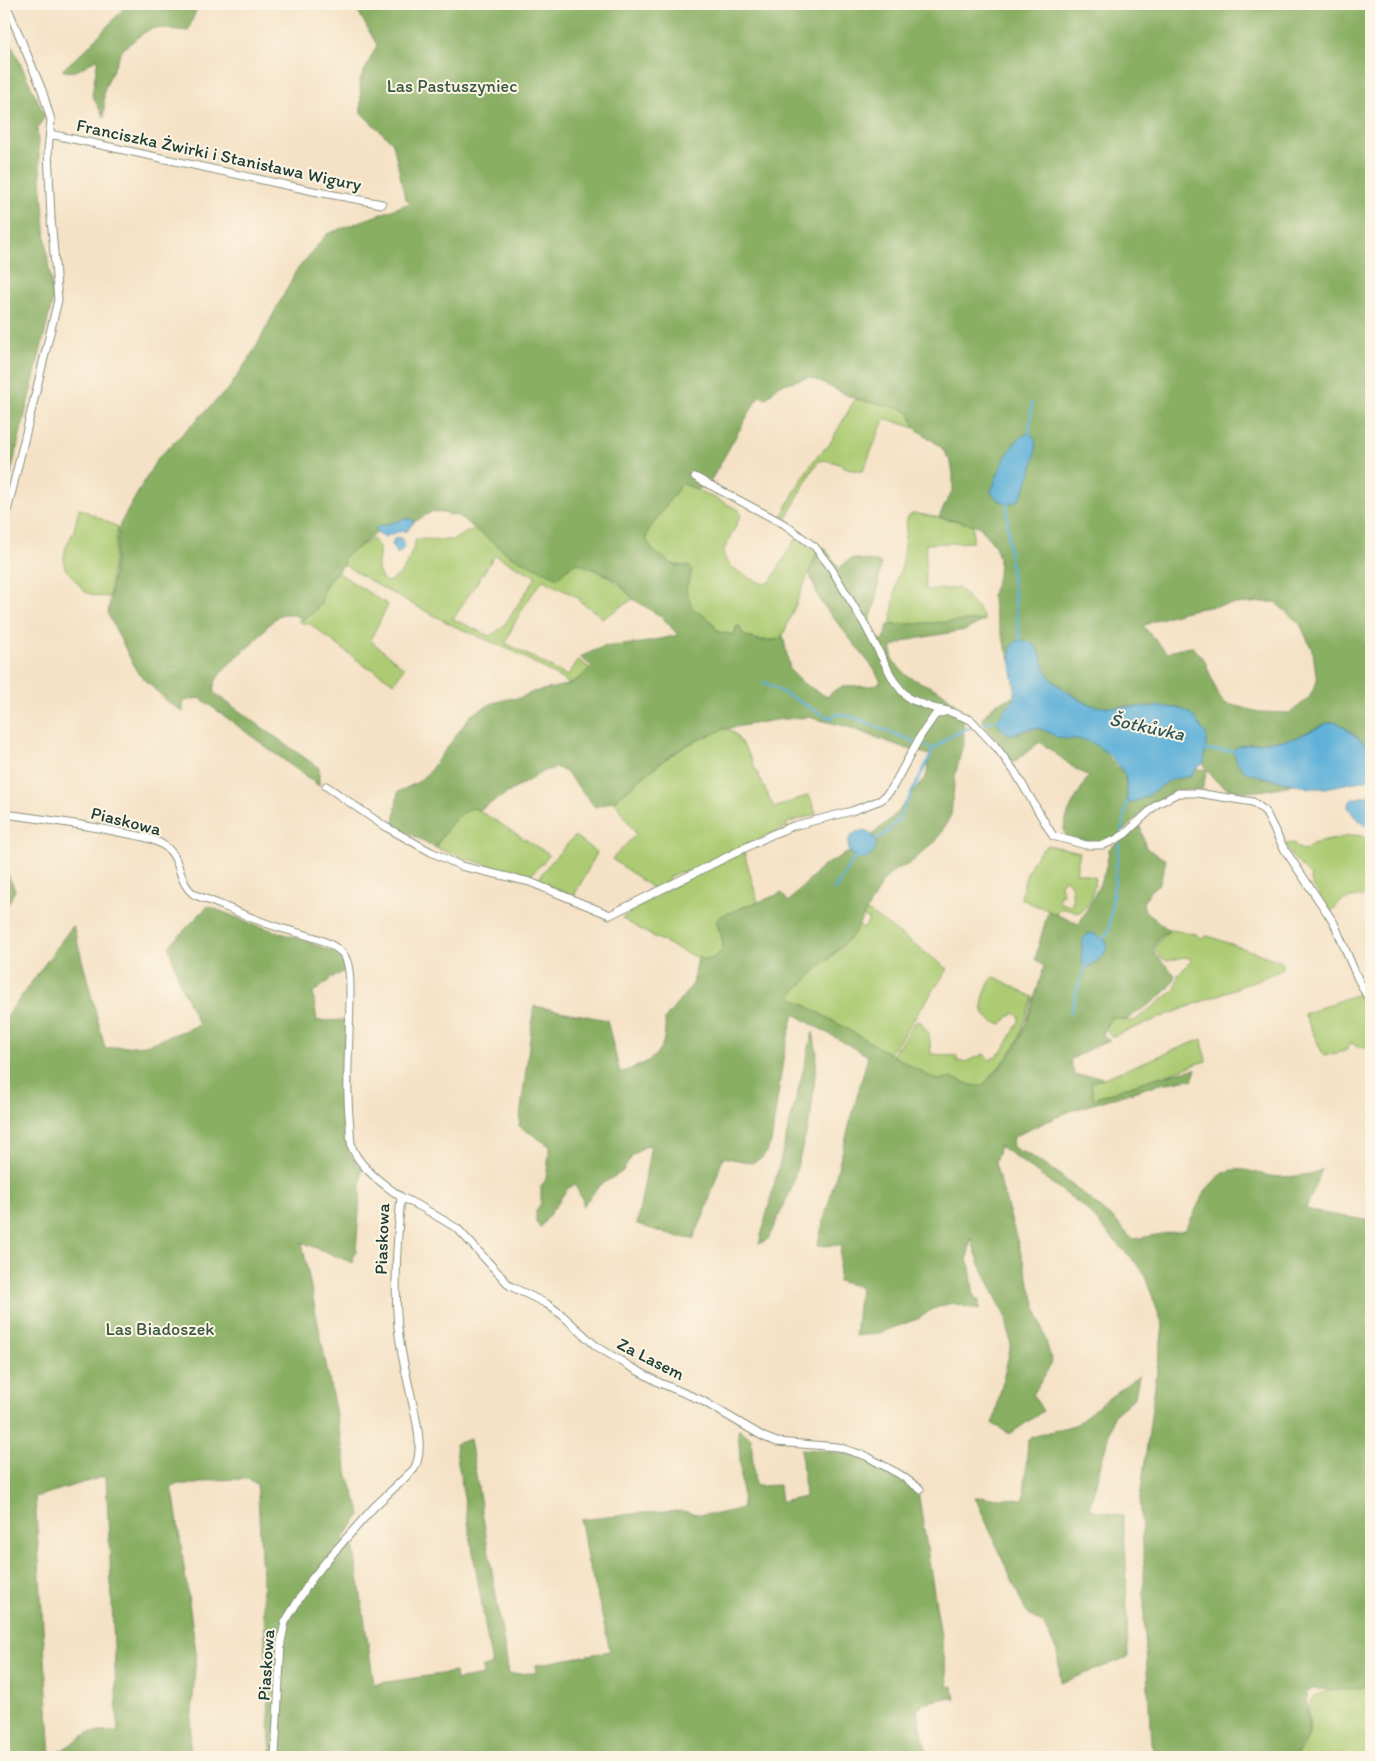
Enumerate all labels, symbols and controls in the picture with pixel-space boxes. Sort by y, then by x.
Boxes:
park label: Las Pastuszyniec [387,75,517,97]
street label: Franciszka Żwirki i Stanisława Wigury [74,114,364,196]
water label: Šotkůvka [1107,707,1187,746]
street label: Piaskowa [89,802,164,840]
street label: Piaskowa [370,1202,394,1275]
park label: Las Biadoszek [106,1318,214,1340]
street label: Za Lasem [614,1333,689,1386]
street label: Piaskowa [253,1628,280,1702]

